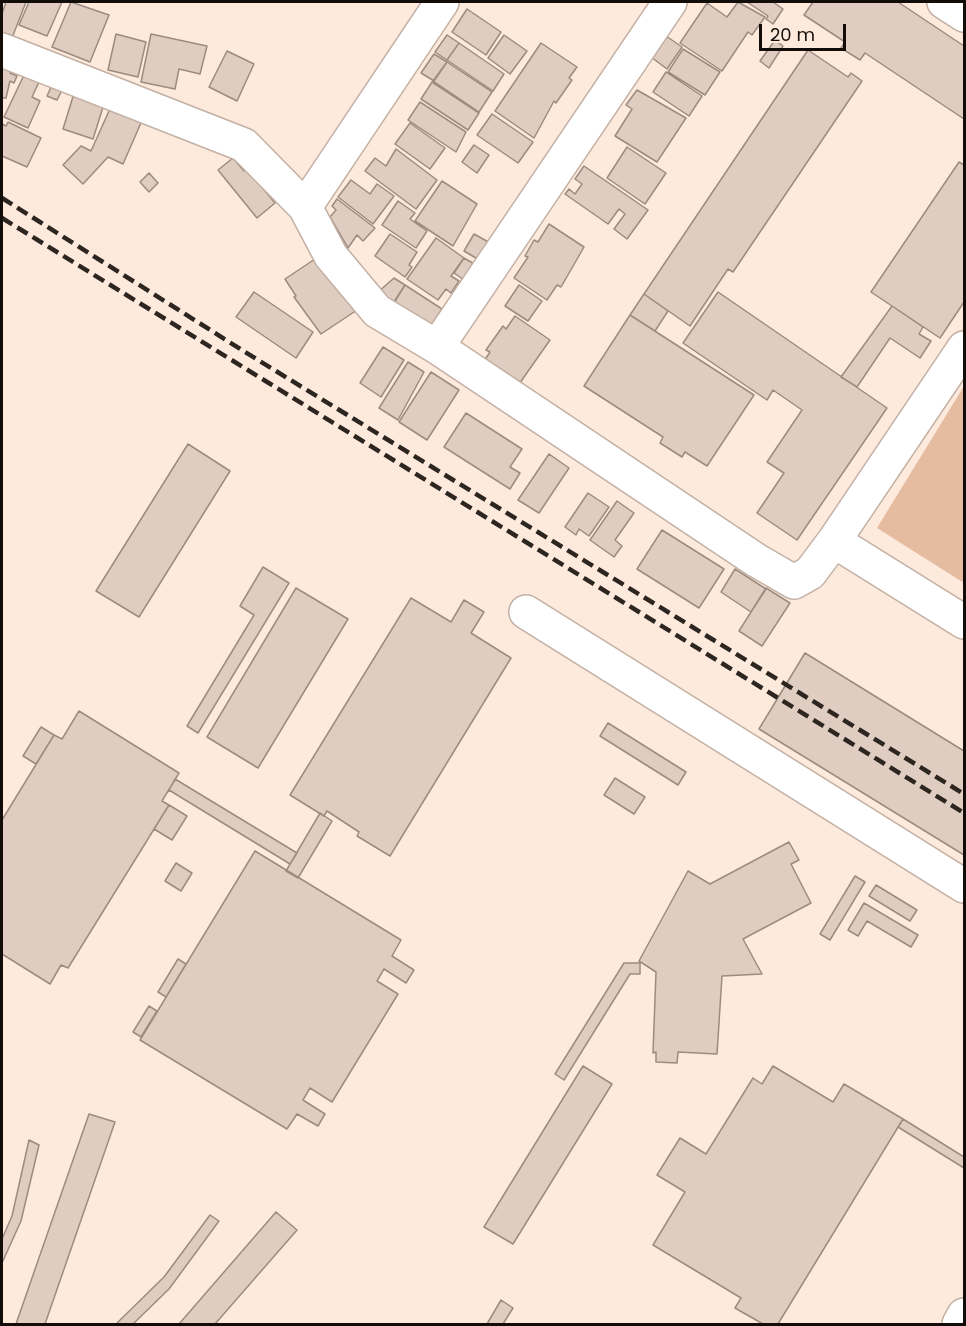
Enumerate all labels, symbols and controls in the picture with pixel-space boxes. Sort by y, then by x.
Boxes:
scale bar [762,12,849,50]
text: 20 m [770,22,815,47]

